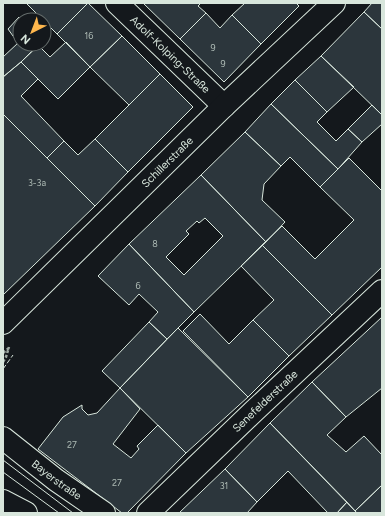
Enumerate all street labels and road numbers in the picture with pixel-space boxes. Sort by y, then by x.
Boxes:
street label: Adolf-Kolping-Straße [128,13,213,96]
street label: Schillerstraße [139,134,196,190]
street label: Senefelderstraße [230,367,300,435]
street label: Bayerstraße [29,457,84,502]

